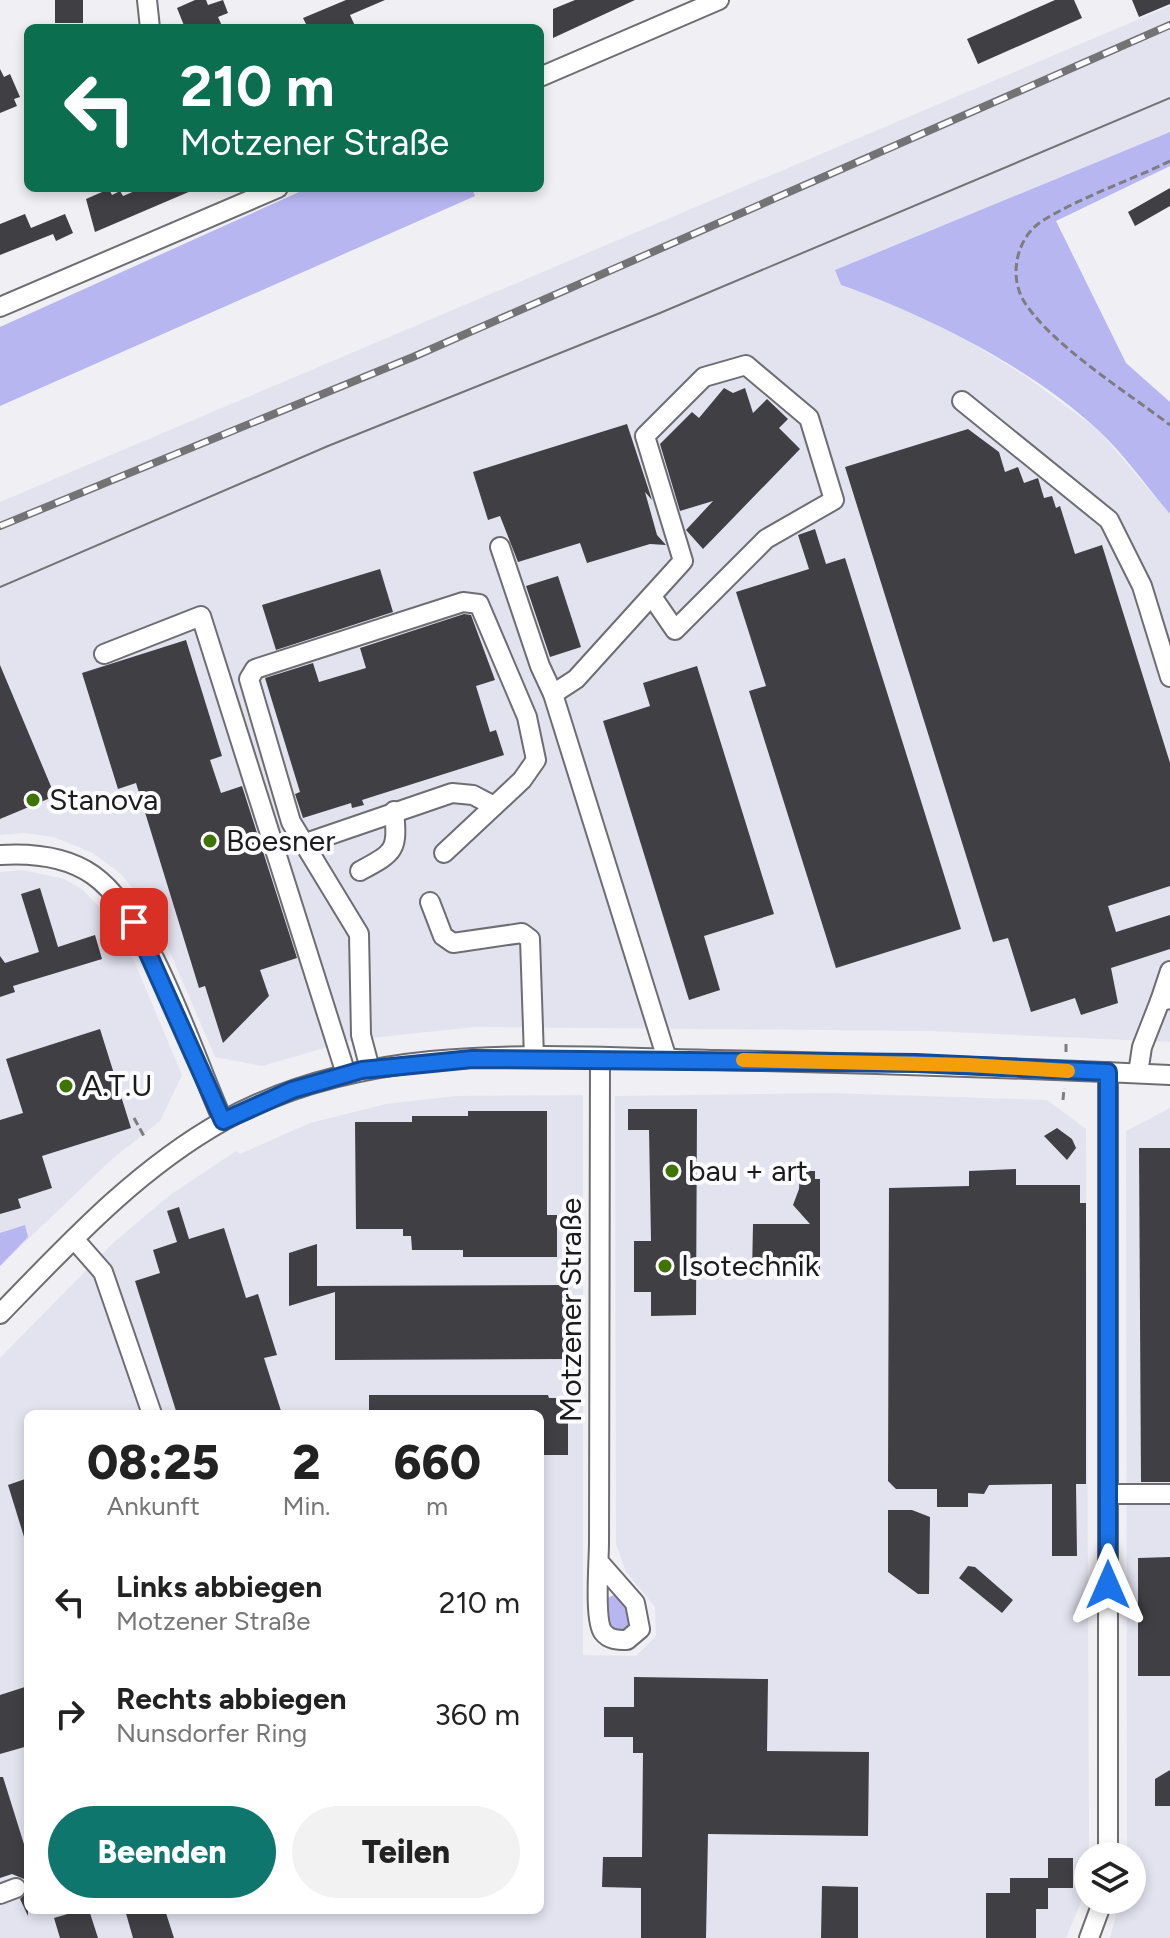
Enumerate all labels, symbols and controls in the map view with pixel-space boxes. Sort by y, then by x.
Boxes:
text: 210 m [180,53,335,120]
icon: left [48,56,152,160]
text: Motzener Straße [180,121,449,164]
place label: Stanova [49,781,158,818]
marker: Stanova [24,791,42,809]
place label: Boesner [226,822,335,859]
marker: Boesner [201,832,219,850]
pin [100,888,168,956]
icon: arrive [112,900,156,944]
place label: A.T.U [82,1067,153,1104]
marker: A.T.U [57,1077,75,1095]
place label: bau + art [688,1152,808,1189]
marker: bau + art [663,1162,681,1180]
street label: Motzener Straße [552,1198,589,1422]
place label: Isotechnik [681,1247,820,1284]
marker: Isotechnik [656,1257,674,1275]
text: 08:25 [87,1433,219,1491]
text: 2 [292,1433,321,1491]
text: 660 [393,1433,481,1491]
text: Ankunft [107,1490,200,1522]
text: Min. [282,1490,330,1522]
text: m [426,1490,448,1522]
position arrow [1066,1543,1150,1627]
text: Links abbiegen [116,1568,322,1605]
icon: left [48,1580,92,1624]
text: 210 m [439,1584,520,1621]
text: Motzener Straße [116,1605,310,1637]
text: Rechts abbiegen [116,1680,347,1717]
icon: right [48,1692,92,1736]
text: 360 m [435,1696,520,1733]
text: Nunsdorfer Ring [116,1717,307,1749]
button: Beenden [48,1806,276,1898]
button: Teilen [292,1806,520,1898]
map controls [1074,1842,1146,1914]
button: layers [1074,1842,1146,1914]

